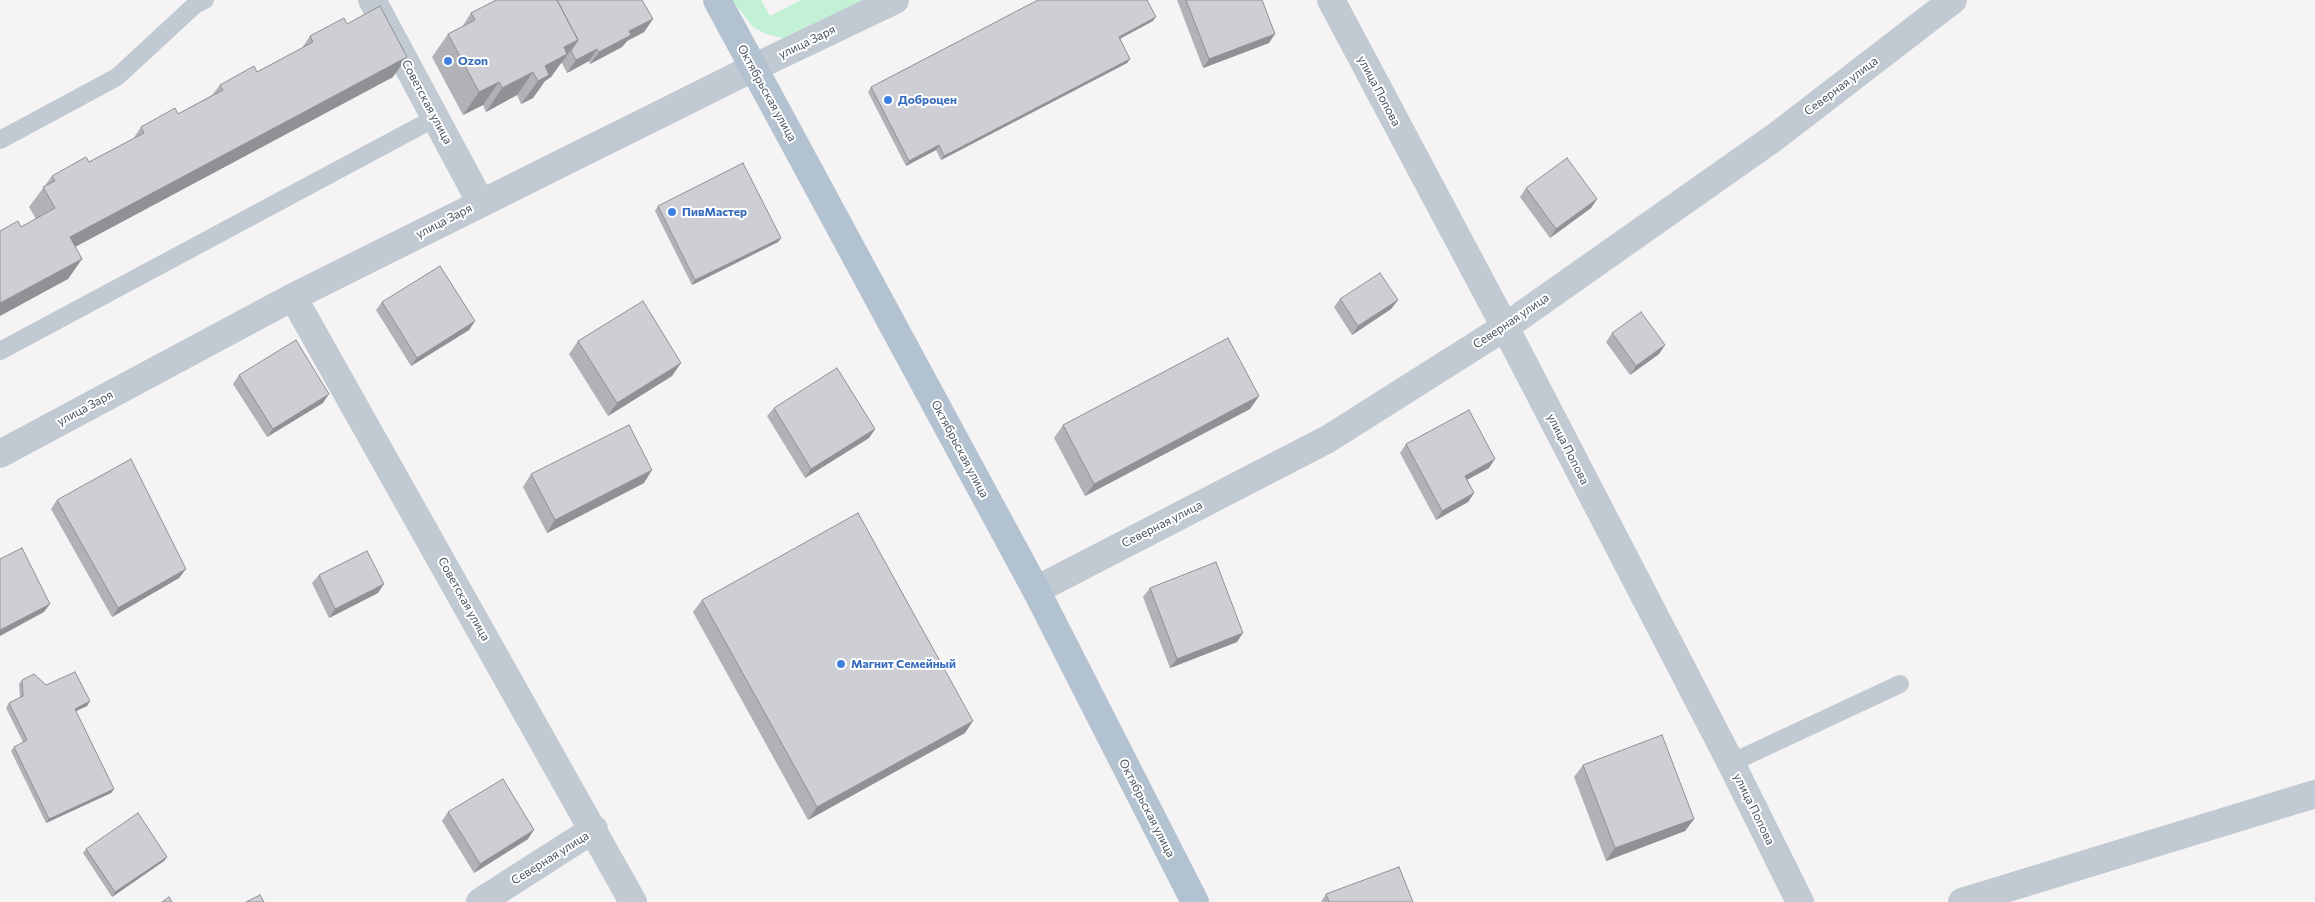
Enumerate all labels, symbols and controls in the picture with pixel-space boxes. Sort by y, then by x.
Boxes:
street label: улица Заря [776,22,838,62]
street label: Октябрьская улица [734,42,800,144]
street label: улица Попова [1354,53,1404,129]
place label: Ozon [458,54,488,68]
street label: Северная улица [1801,54,1881,118]
marker: Ozon [442,55,454,67]
street label: Советская улица [399,57,455,147]
place label: Доброцен [898,93,957,107]
marker: Доброцен [882,94,894,106]
street label: улица Заря [413,201,475,241]
place label: ПивМастер [682,205,747,219]
marker: ПивМастер [666,206,678,218]
street label: Северная улица [1470,290,1552,352]
street label: улица Заря [54,387,116,429]
street label: Октябрьская улица [928,398,992,500]
street label: улица Попова [1544,411,1592,487]
street label: Северная улица [1119,497,1205,551]
street label: Советская улица [435,555,493,643]
place label: Магнит Семейный [851,657,956,671]
marker: Магнит Семейный [835,658,847,670]
street label: Октябрьская улица [1116,756,1178,860]
street label: улица Попова [1730,771,1778,847]
street label: Северная улица [509,828,591,888]

